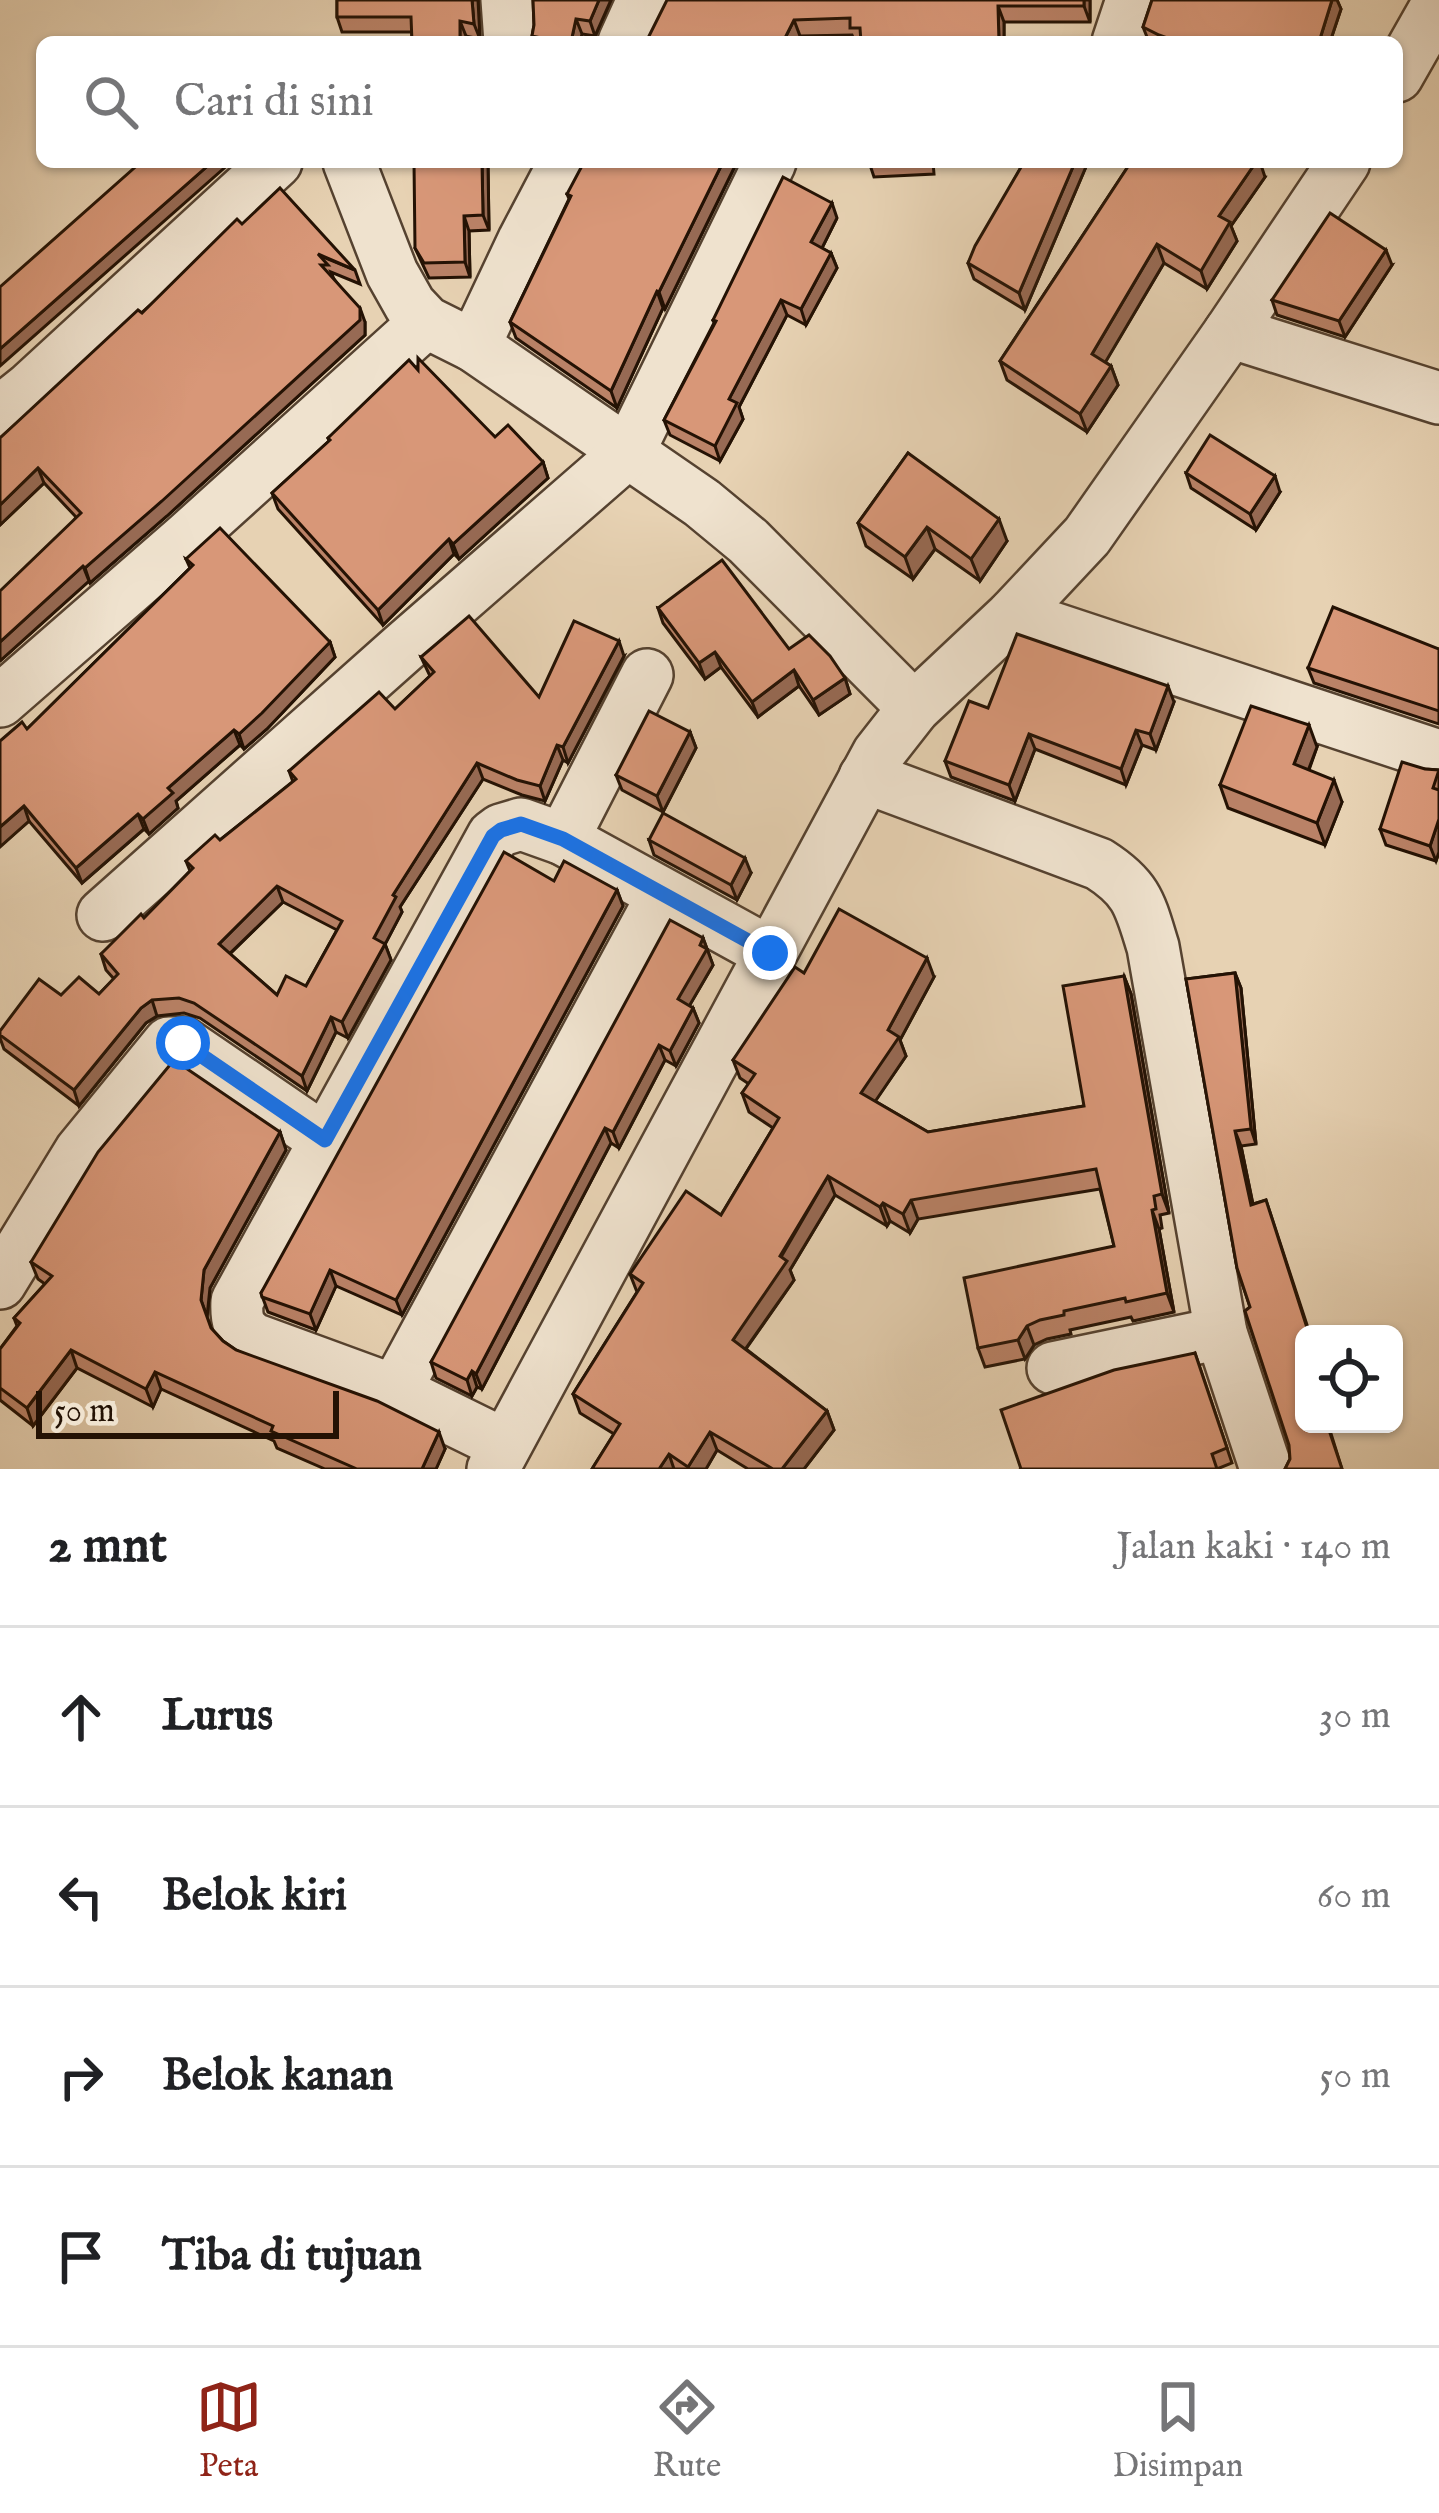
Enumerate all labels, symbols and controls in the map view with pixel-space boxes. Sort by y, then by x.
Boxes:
search box [36,36,1403,168]
icon: search [78,69,144,135]
text: Cari di sini [174,74,374,131]
route end [743,926,797,980]
route start [156,1016,210,1070]
map controls [1295,1325,1403,1433]
button: locate [1295,1325,1403,1433]
scale bar [36,1385,339,1438]
text: 50 m [54,1391,115,1433]
text: 2 mnt [48,1515,167,1580]
text: Jalan kaki · 140 m [1116,1523,1391,1572]
icon: ahead [48,1684,114,1750]
text: Lurus [162,1688,273,1745]
text: 30 m [1319,1692,1391,1741]
icon: left [48,1864,114,1930]
text: Belok kiri [162,1868,347,1925]
text: 60 m [1317,1872,1391,1921]
icon: right [48,2044,114,2110]
text: Belok kanan [162,2048,393,2105]
text: 50 m [1319,2052,1391,2101]
icon: arrive [48,2224,114,2290]
text: Tiba di tujuan [162,2228,422,2285]
tab: Peta [196,2374,262,2488]
tab: Rute [653,2374,721,2488]
tab: Disimpan [1112,2374,1243,2488]

